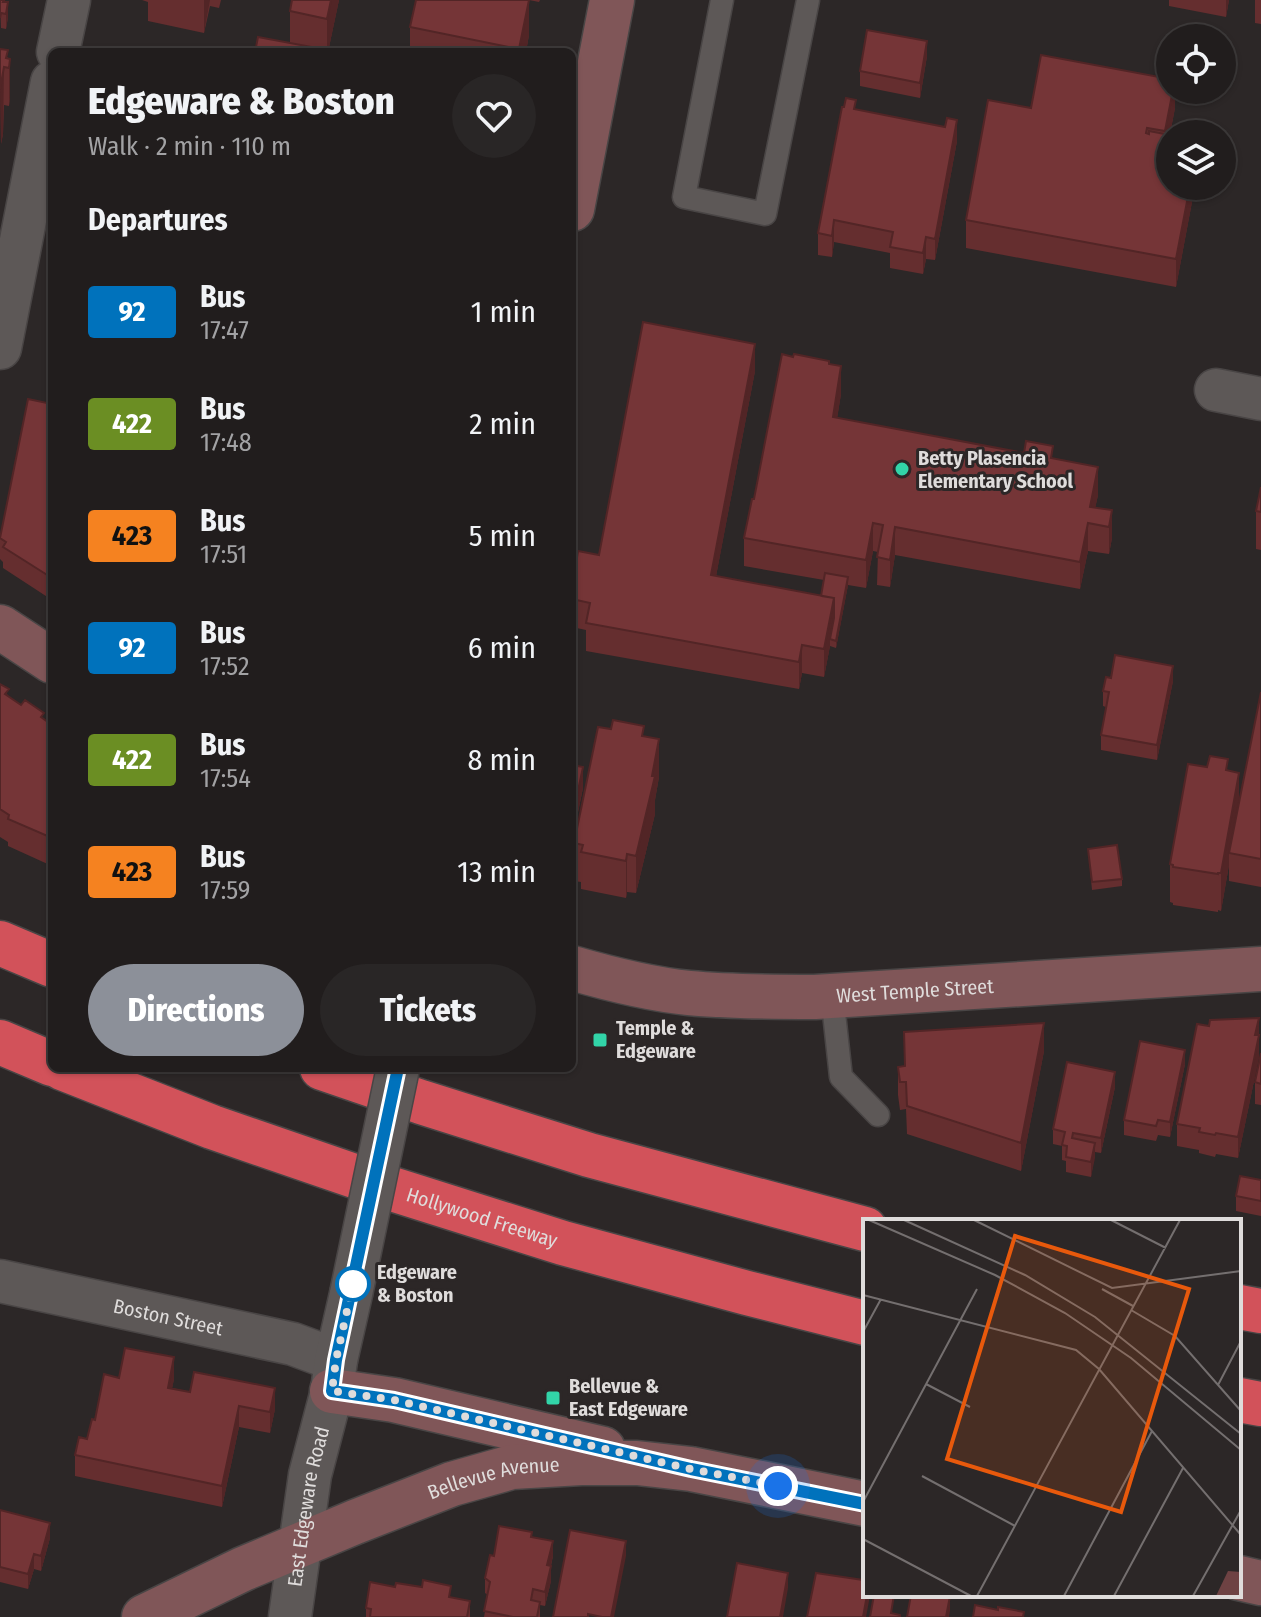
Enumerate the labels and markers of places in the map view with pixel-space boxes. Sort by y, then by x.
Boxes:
place label: Betty Plasencia Elementary School [918,446,1073,493]
marker: Betty Plasencia Elementary School [893,460,911,478]
place label: Temple & Edgeware [616,1016,696,1063]
marker: Temple & Edgeware [591,1031,609,1049]
place label: Edgeware & Boston [377,1260,457,1307]
marker: Edgeware & Boston [336,1267,370,1301]
place label: Bellevue & East Edgeware [569,1374,688,1421]
marker: Bellevue & East Edgeware [544,1389,562,1407]

